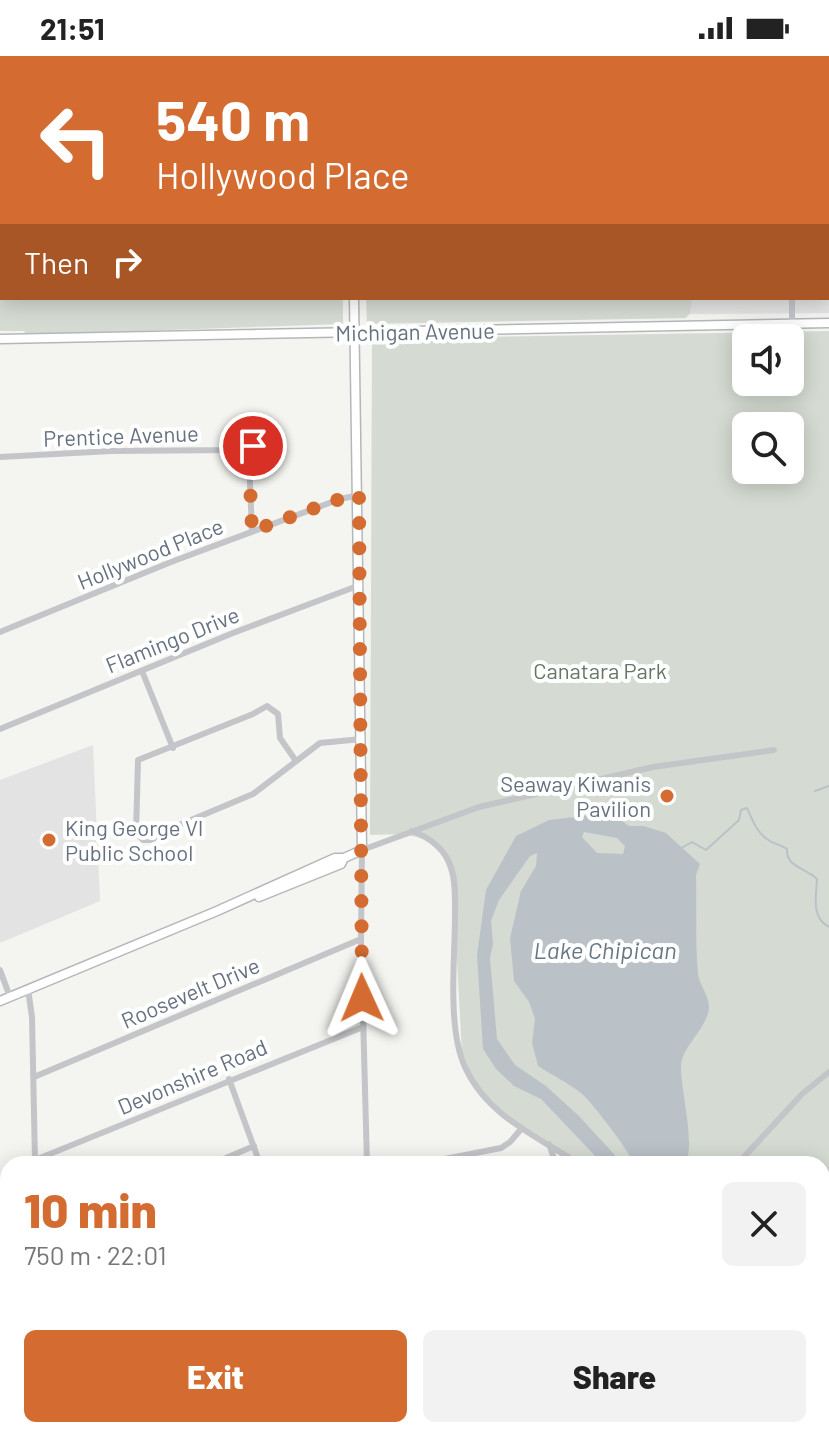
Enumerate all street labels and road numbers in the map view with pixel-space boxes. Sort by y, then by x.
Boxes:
street label: Michigan Avenue [335,317,495,345]
street label: Prentice Avenue [43,419,199,451]
street label: Hollywood Place [73,512,227,594]
street label: Flamingo Drive [101,600,243,678]
street label: Roosevelt Drive [117,951,263,1033]
street label: Devonshire Road [113,1033,271,1119]

